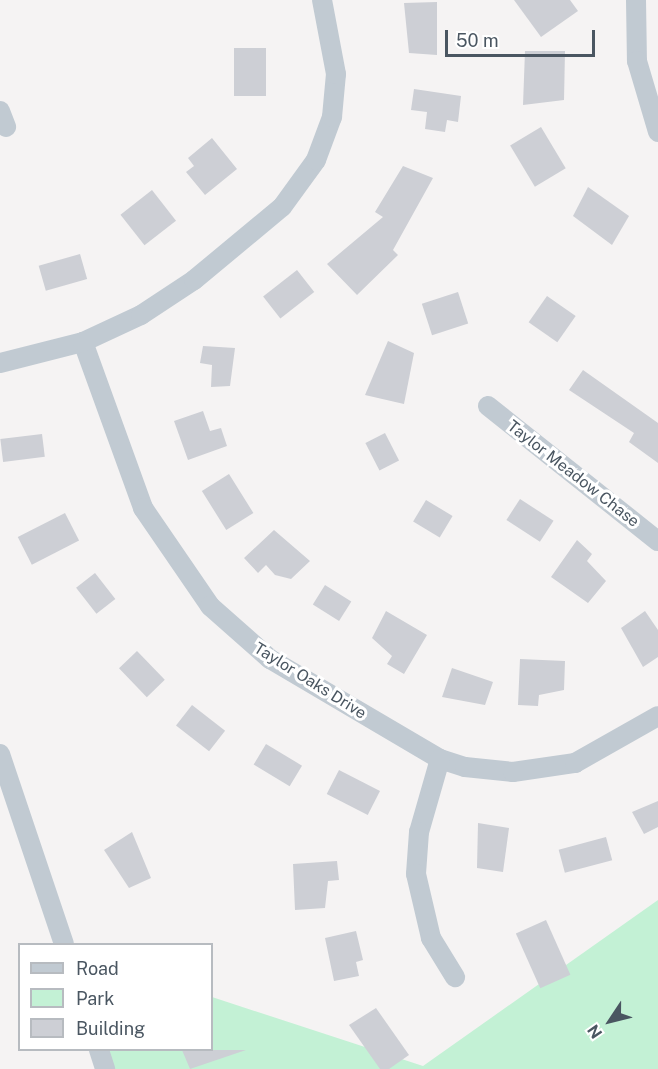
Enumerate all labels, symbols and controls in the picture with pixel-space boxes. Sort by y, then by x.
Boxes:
scale bar [448,18,598,56]
text: 50 m [456,30,499,51]
street label: Taylor Meadow Chase [503,417,643,531]
street label: Taylor Oaks Drive [250,639,370,723]
legend [18,943,213,1051]
text: Road [76,958,119,979]
text: Park [76,988,114,1009]
north arrow [580,991,640,1051]
text: Building [76,1018,145,1039]
text: N [583,1021,606,1042]

